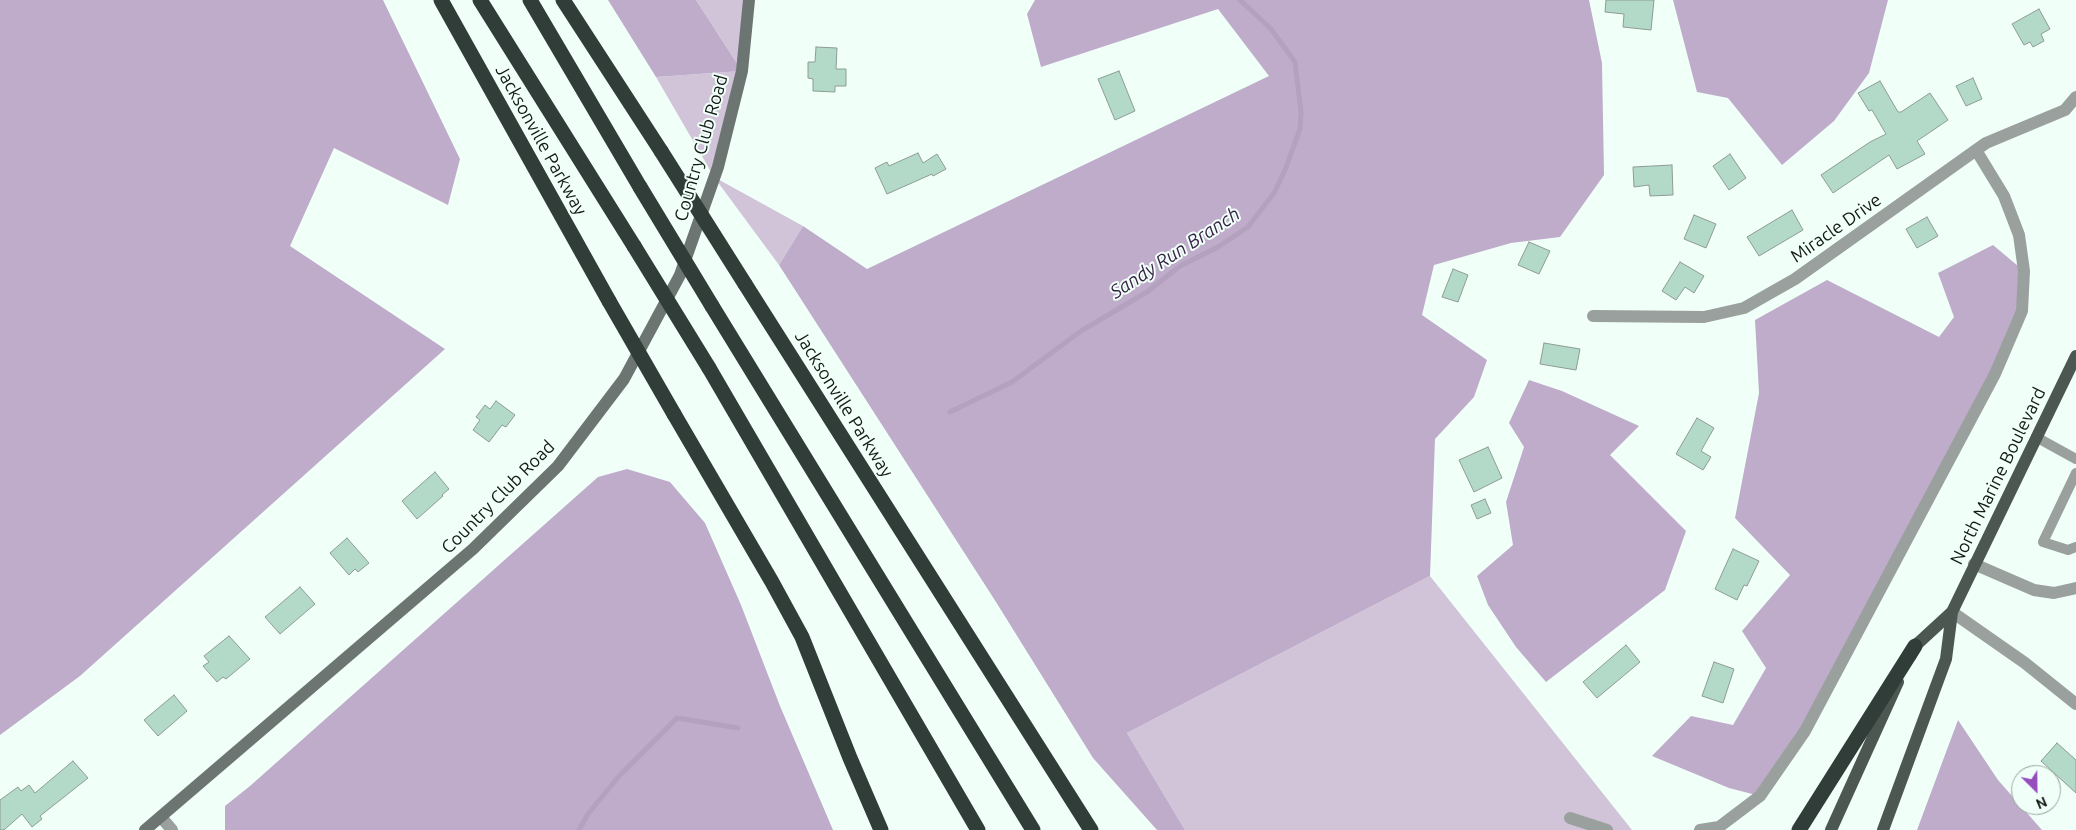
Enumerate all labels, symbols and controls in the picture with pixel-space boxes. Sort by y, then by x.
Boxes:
street label: Jacksonville Parkway [491,61,591,219]
street label: Country Club Road [670,72,732,224]
street label: Miracle Drive [1786,189,1886,267]
water label: Sandy Run Branch [1106,203,1244,303]
street label: Jacksonville Parkway [790,327,898,481]
street label: North Marine Boulevard [1946,384,2050,568]
street label: Country Club Road [437,436,559,558]
north arrow [2011,765,2061,815]
text: N [2034,793,2049,812]

